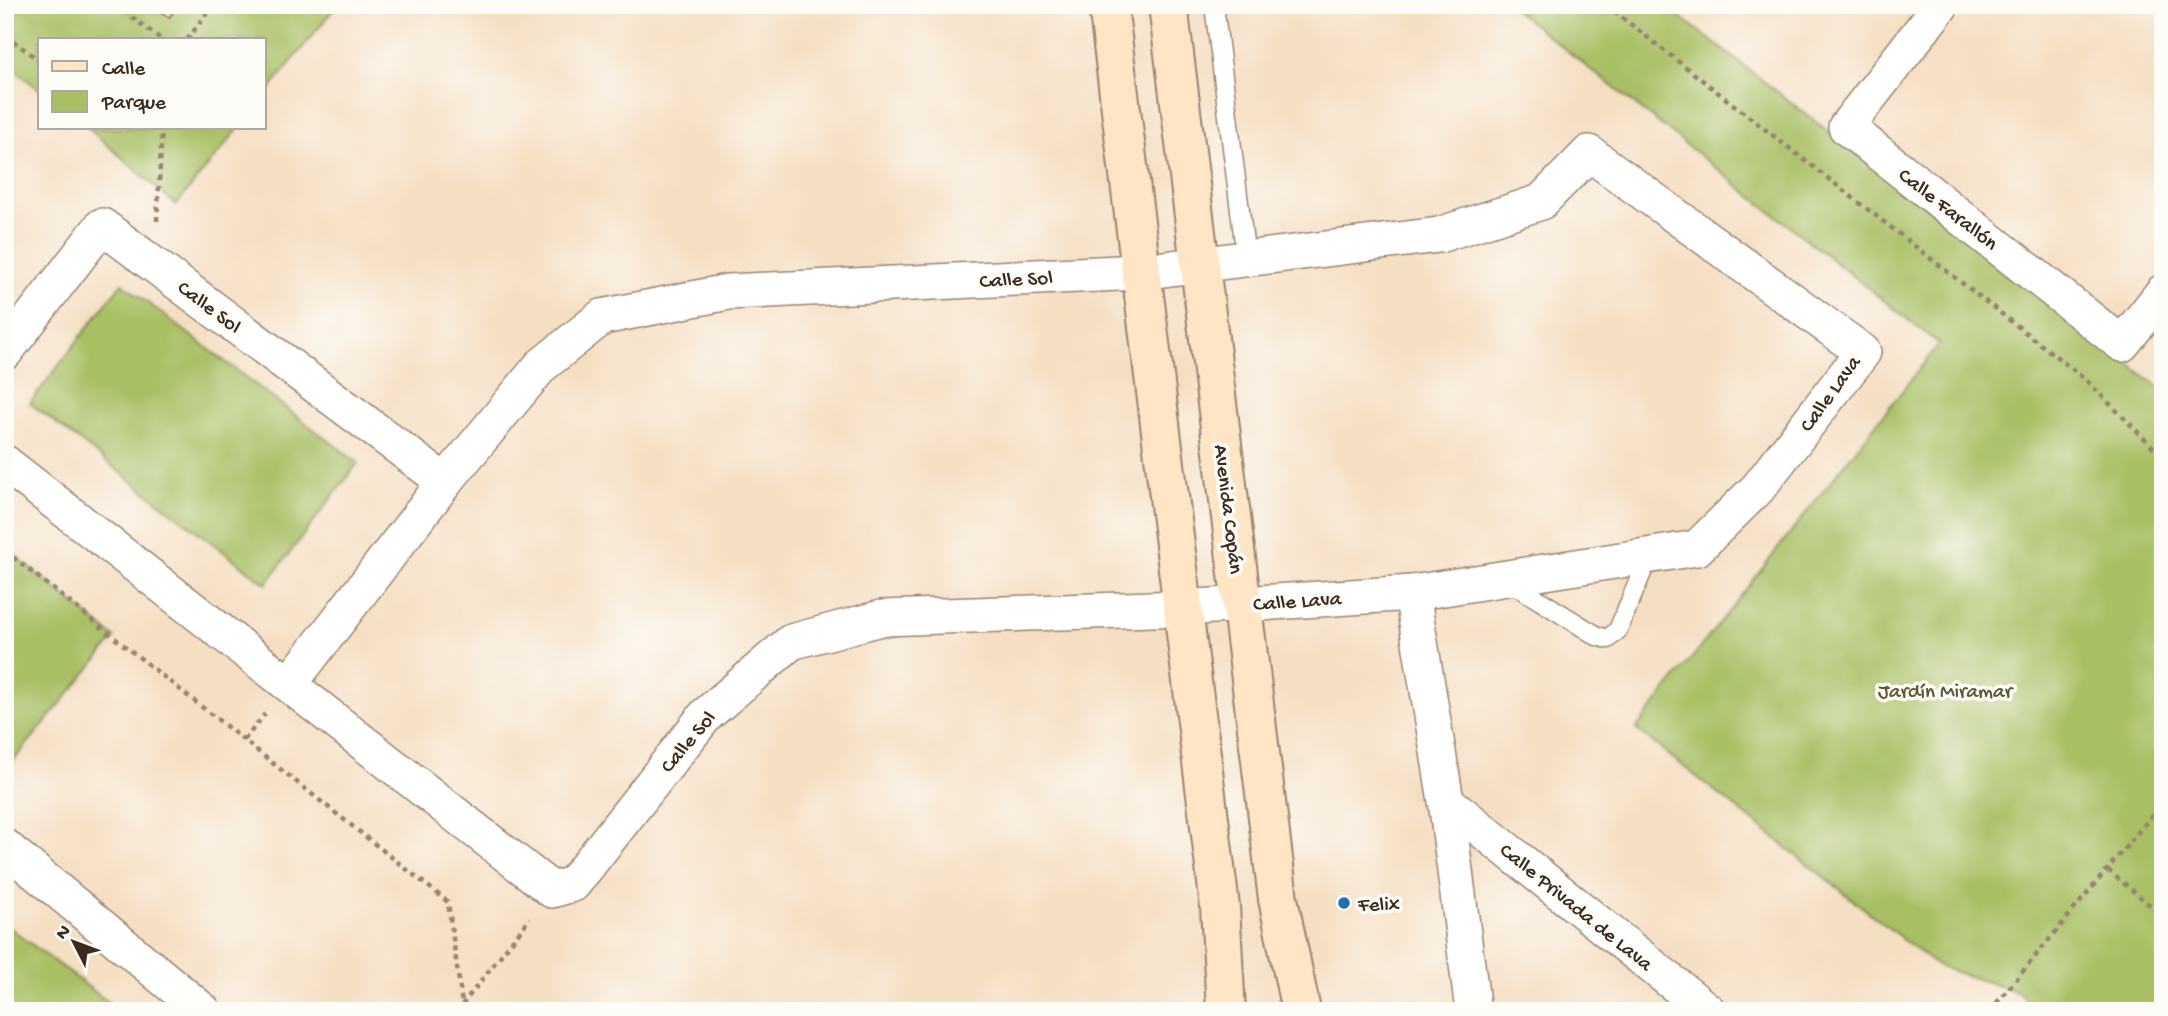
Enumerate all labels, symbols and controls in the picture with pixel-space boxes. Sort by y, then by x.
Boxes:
legend [38,38,266,130]
text: Calle [102,58,146,83]
text: Parque [101,92,167,117]
street label: Calle Farallón [1892,164,2002,257]
street label: Calle Sol [979,267,1053,296]
street label: Calle Sol [171,277,245,341]
street label: Calle Lava [1796,351,1869,438]
street label: Avenida Copán [1206,443,1247,576]
street label: Calle Lava [1252,588,1344,619]
park label: Jardín Miramar [1878,681,2014,706]
street label: Calle Sol [657,707,723,779]
street label: Calle Privada de Lava [1493,839,1657,979]
place label: Felix [1357,894,1400,919]
marker: Felix [1336,895,1352,911]
north arrow [38,908,108,978]
text: N [51,921,77,945]

